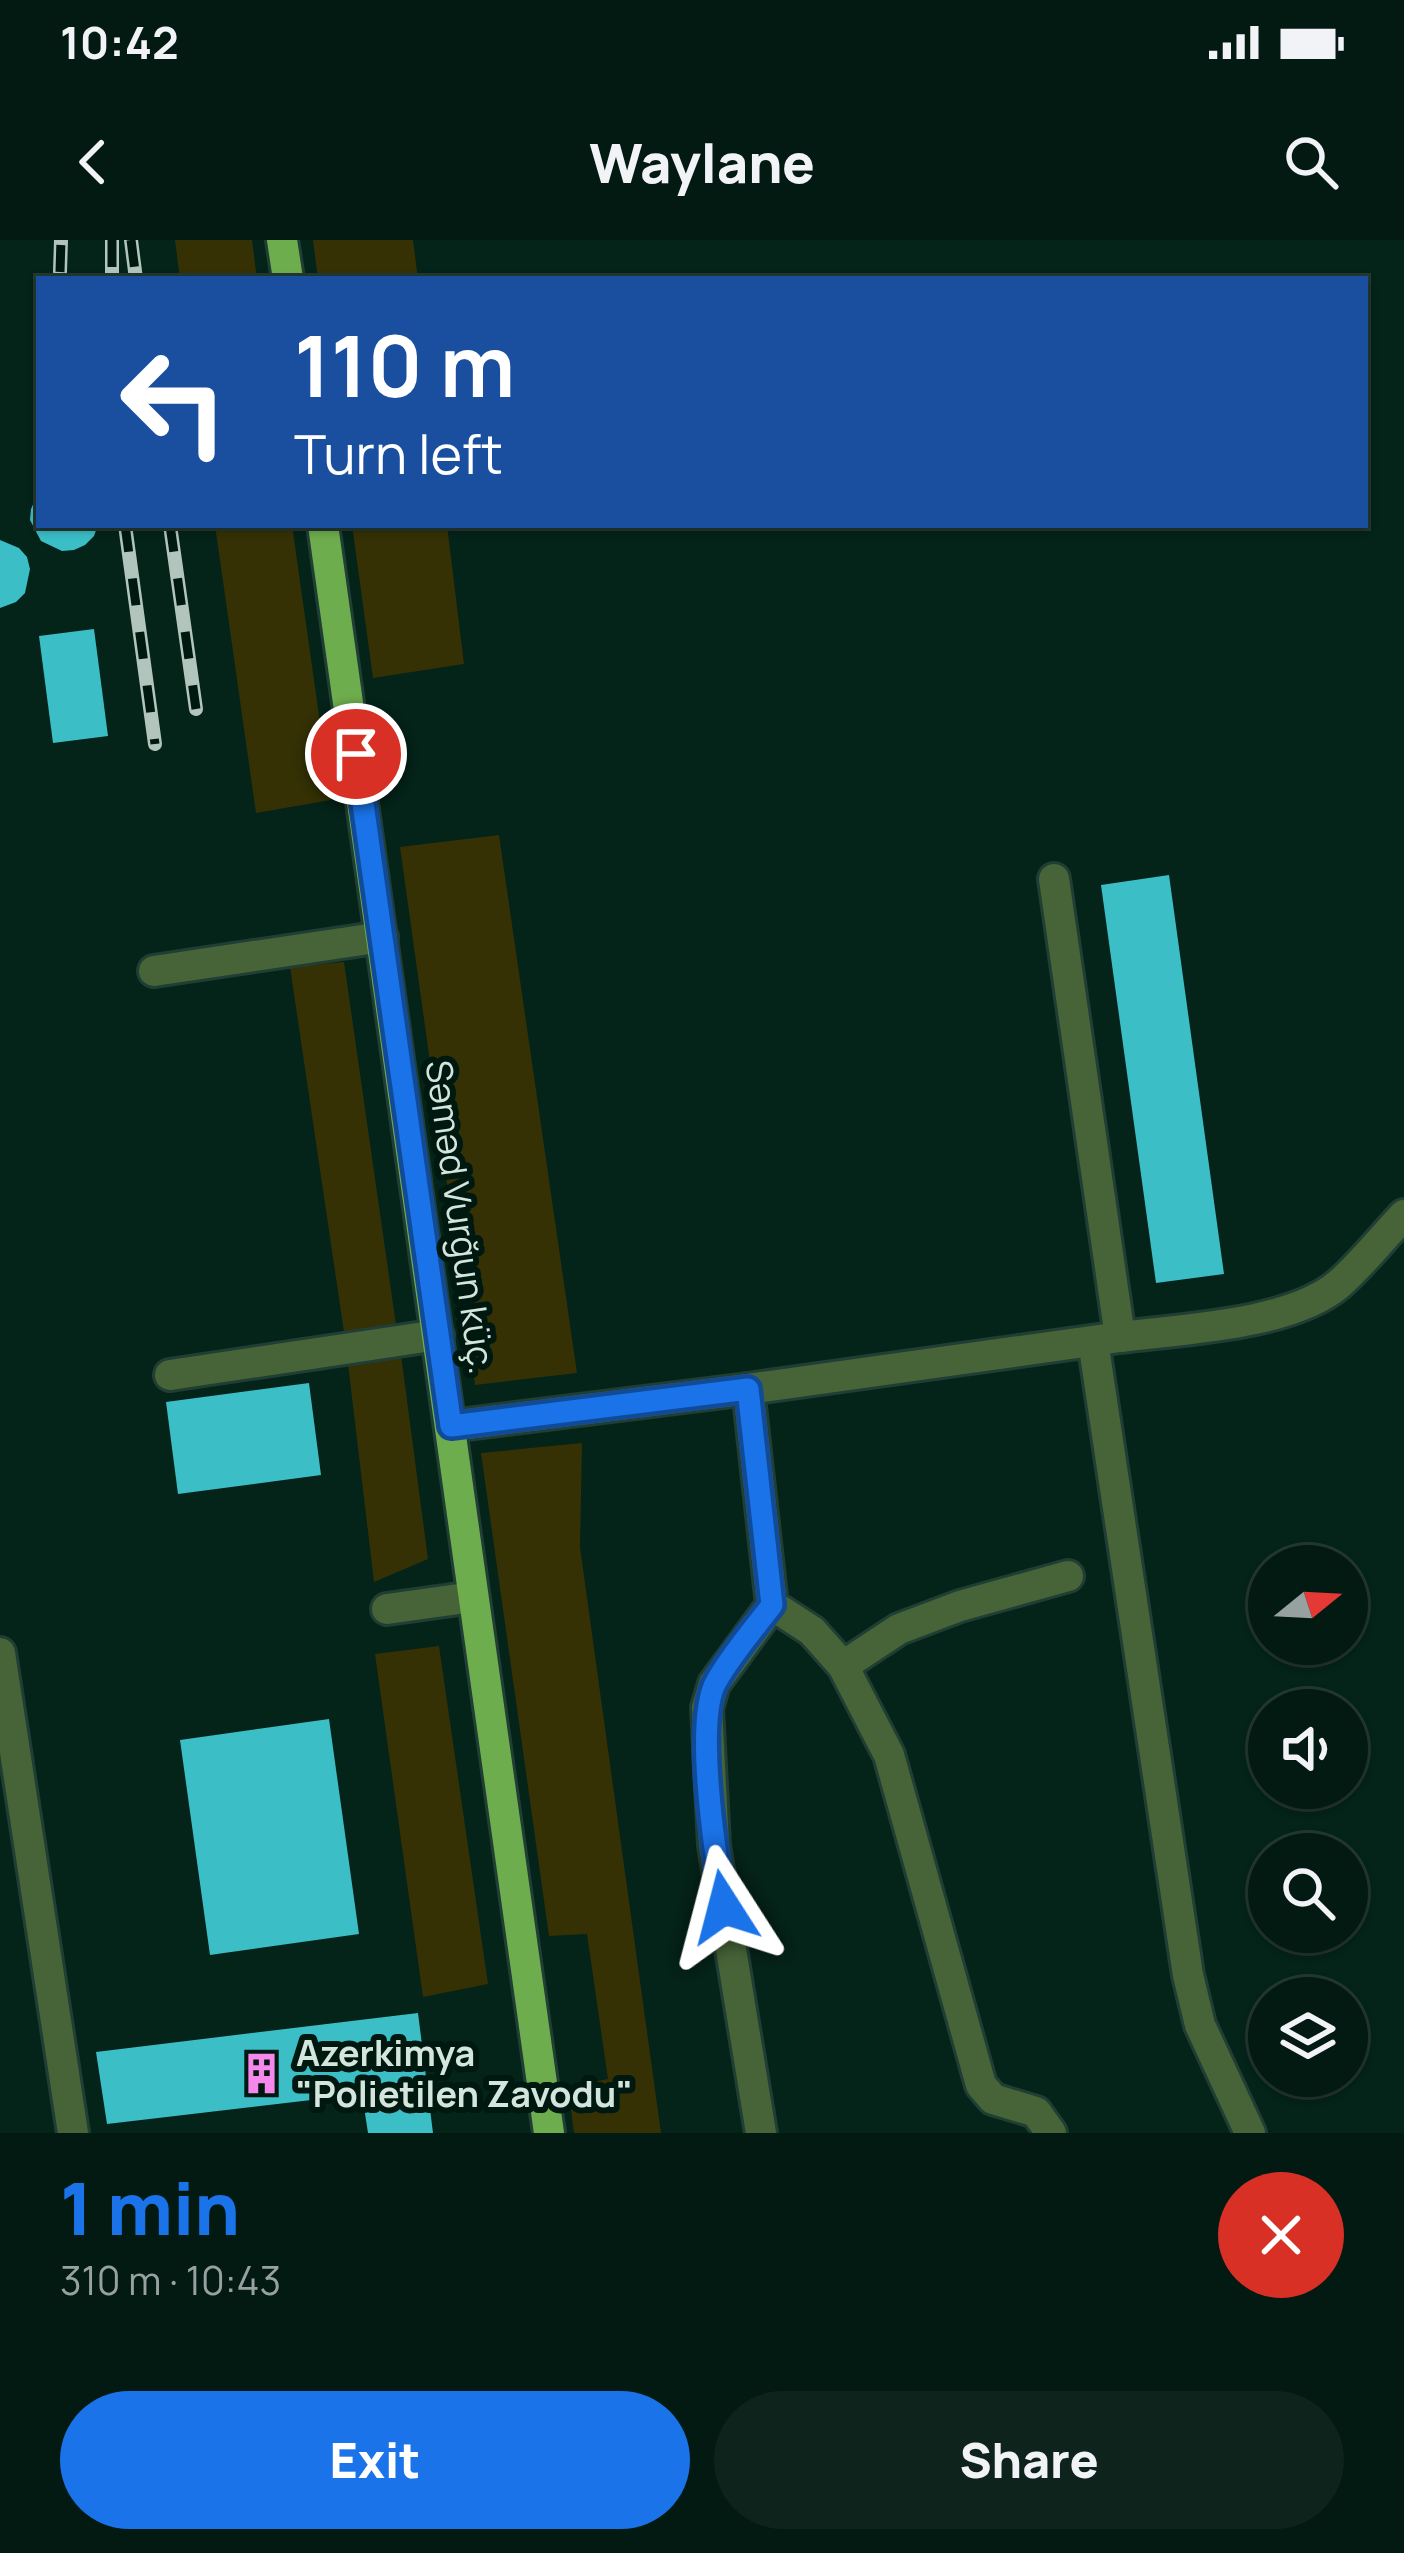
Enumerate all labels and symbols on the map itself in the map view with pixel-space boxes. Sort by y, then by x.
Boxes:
pin [305,703,407,805]
street label: Səməd Vurğun küç. [415,1057,507,1377]
north arrow [1248,1545,1368,1665]
position arrow [661,1844,787,1970]
place label: Azerkimya "Polietilen Zavodu" [296,2028,633,2118]
building icon: Azerkimya "Polietilen Zavodu" [239,2050,285,2096]

